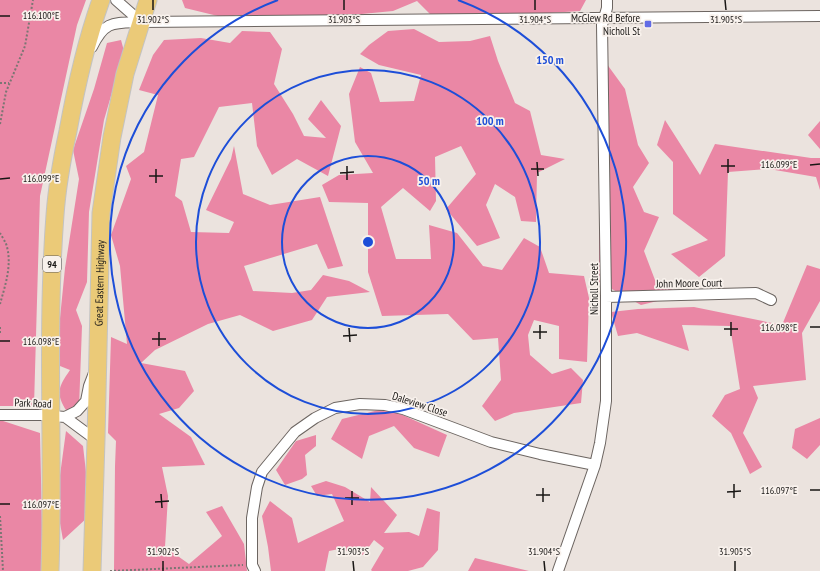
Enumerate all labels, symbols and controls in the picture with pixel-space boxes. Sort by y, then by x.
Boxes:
text: 116.100°E [23,9,59,22]
place label: McGlew Rd Before Nicholl St [571,11,640,38]
text: 31.902°S [137,13,169,26]
text: 31.903°S [328,13,360,26]
text: 31.904°S [519,13,551,26]
text: 31.905°S [710,13,742,26]
marker: McGlew Rd Before Nicholl St [643,19,653,29]
text: 150 m [536,52,564,67]
text: 100 m [476,113,504,128]
text: 116.099°E [761,158,797,171]
text: 116.099°E [23,172,59,185]
text: 50 m [418,173,440,188]
centre of rings [361,235,375,249]
street label: Great Eastern Highway [92,239,107,326]
road number: 94 [43,256,61,272]
street label: Nicholl Street [587,263,601,315]
street label: John Moore Court [655,275,722,291]
text: 116.098°E [761,321,797,334]
text: 116.098°E [23,335,59,348]
street label: Daleview Close [391,388,450,420]
street label: Park Road [14,395,52,411]
text: 116.097°E [761,484,797,497]
text: 116.097°E [23,498,59,511]
text: 31.902°S [147,545,179,558]
text: 31.903°S [337,545,369,558]
text: 31.904°S [528,545,560,558]
text: 31.905°S [719,545,751,558]

